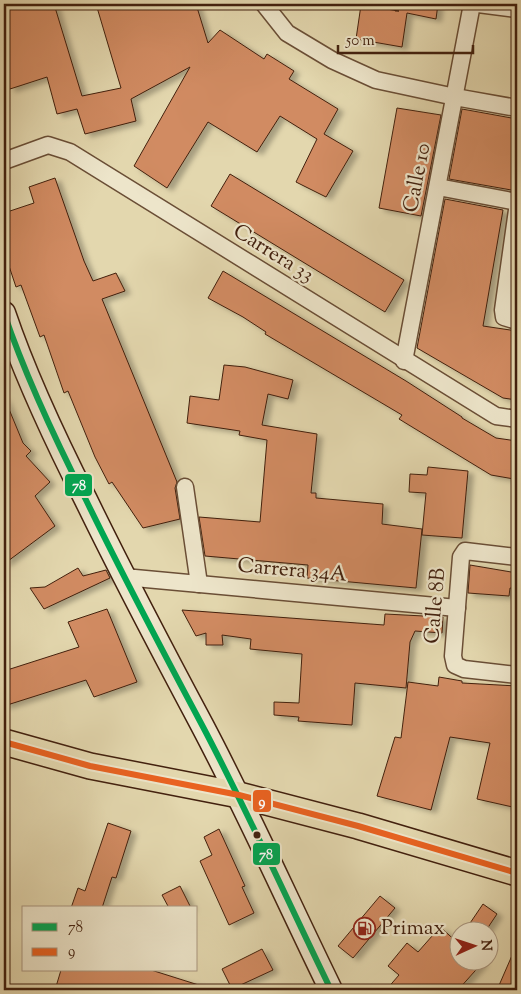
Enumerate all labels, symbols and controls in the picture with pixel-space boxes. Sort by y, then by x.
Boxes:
scale bar [338,22,474,54]
text: 50 m [345,31,375,52]
street label: Calle 10 [397,141,439,215]
street label: Carrera 33 [227,217,319,291]
line badge: 78 [64,473,93,497]
text: 78 [72,477,86,497]
street label: Carrera 34A [236,551,348,591]
street label: Calle 8B [418,567,454,645]
line badge: 9 [252,789,272,813]
text: 9 [259,793,266,813]
unlabelled marker [252,830,262,840]
line badge: 78 [252,842,281,866]
text: 78 [259,846,273,866]
legend [22,906,198,972]
place label: Primax [381,914,445,944]
fuel station icon: Primax [353,917,377,941]
text: 78 [68,918,83,939]
north arrow [448,922,498,972]
text: N [475,939,495,952]
text: 9 [68,942,75,963]

